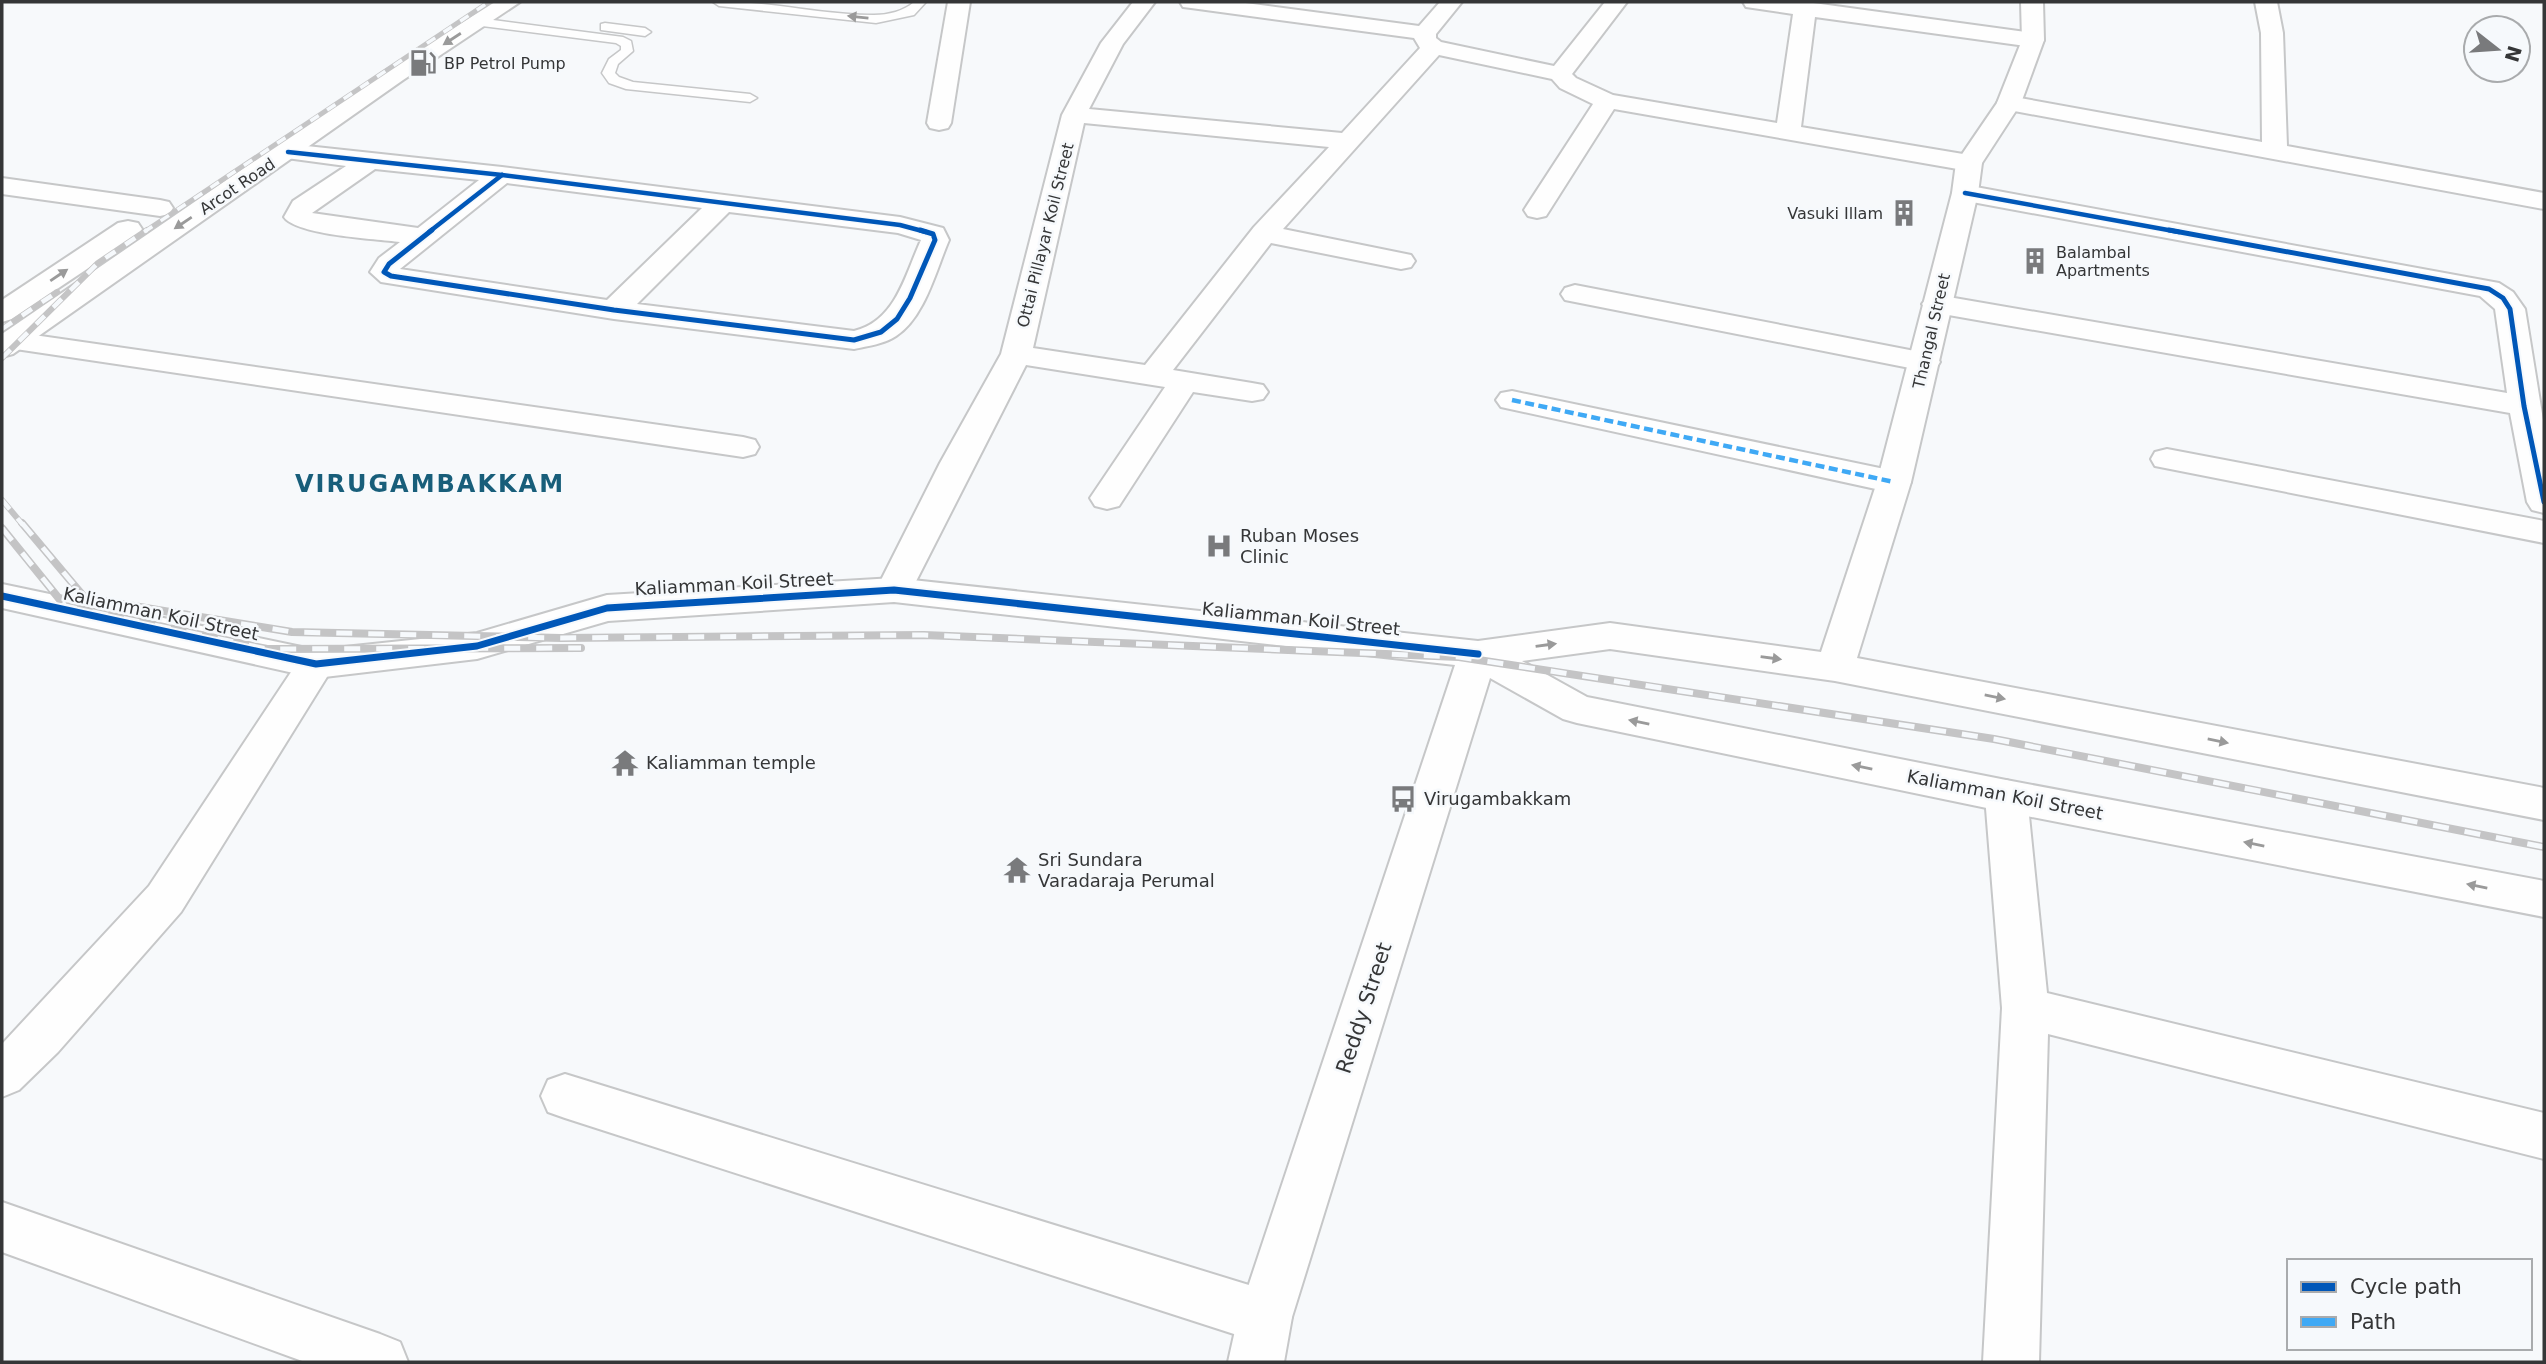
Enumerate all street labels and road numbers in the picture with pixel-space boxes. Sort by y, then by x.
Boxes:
street label: Ottai Pillayar Koil Street [1013,141,1078,330]
street label: Arcot Road [196,154,279,219]
street label: Thangal Street [1909,272,1954,392]
street label: Kaliamman Koil Street [634,568,834,599]
street label: Kaliamman Koil Street [62,583,261,644]
street label: Kaliamman Koil Street [1201,598,1401,639]
street label: Kaliamman Koil Street [1905,765,2105,824]
street label: Reddy Street [1332,940,1396,1076]

